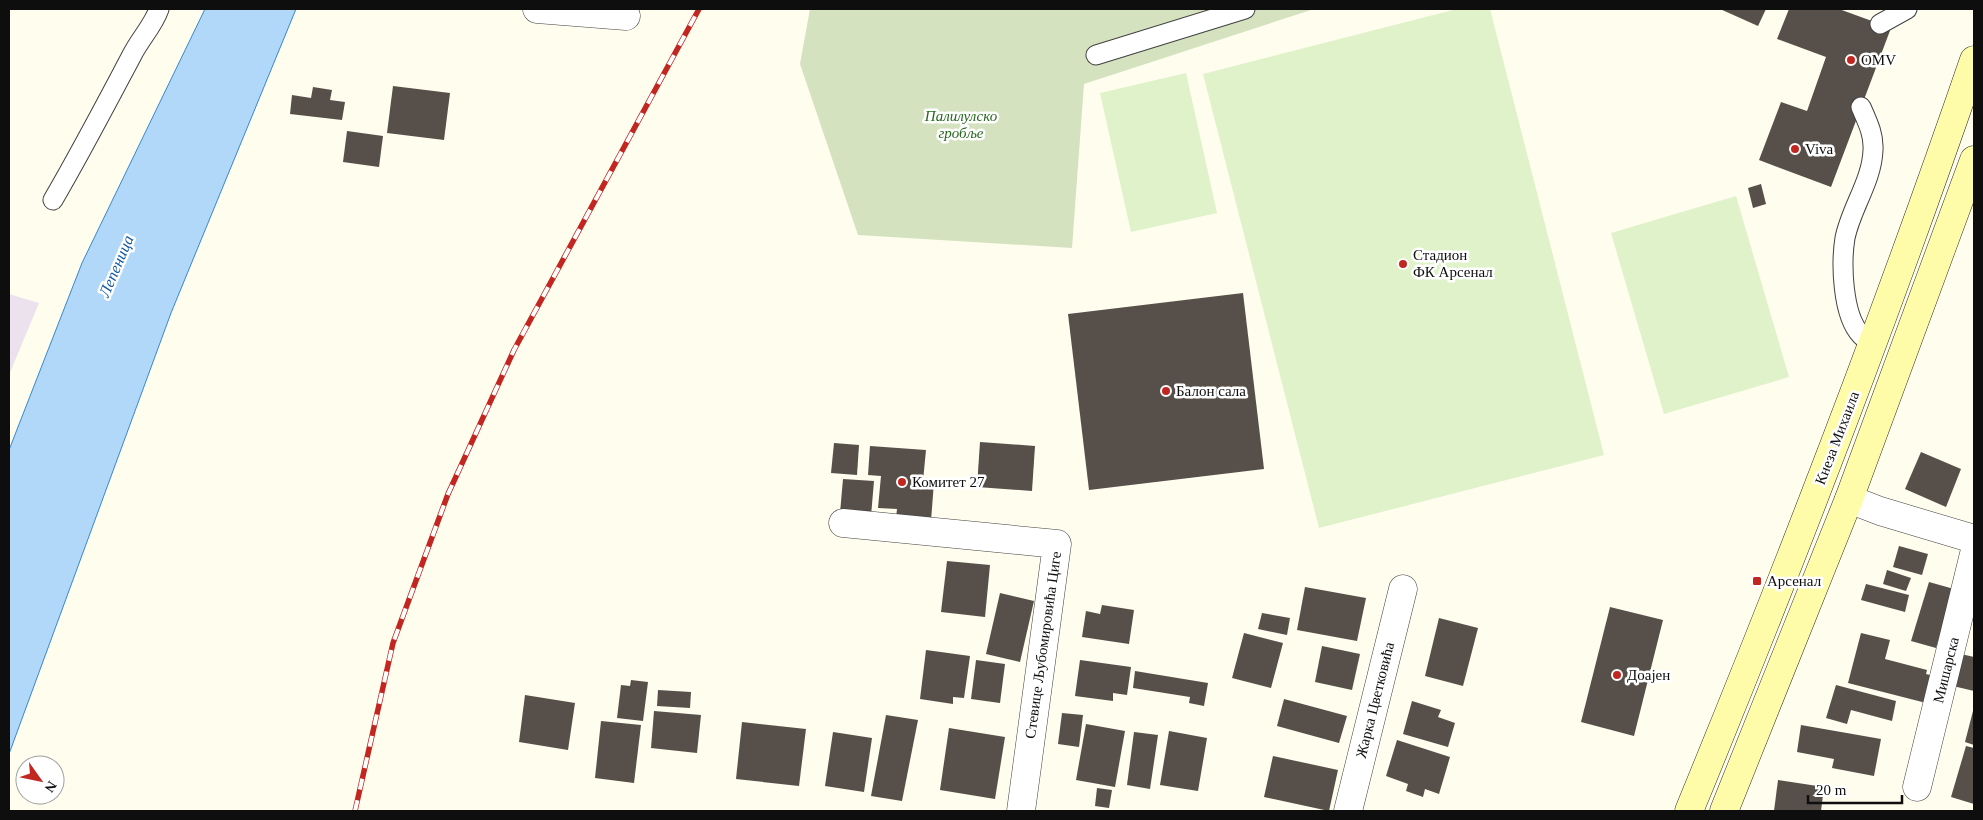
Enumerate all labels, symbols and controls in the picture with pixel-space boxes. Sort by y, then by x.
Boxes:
place label: OMV [1861,52,1896,68]
marker: OMV [1845,54,1857,66]
park label: Палилулско гробље [924,108,998,141]
place label: Viva [1805,141,1834,157]
marker: Viva [1789,143,1801,155]
water label: Лепеница [95,233,137,301]
place label: Стадион ФК Арсенал [1413,247,1493,280]
marker: Стадион ФК Арсенал [1397,258,1409,270]
place label: Балон сала [1176,383,1246,399]
marker: Балон сала [1160,385,1172,397]
street label: Кнеза Михаила [1812,389,1862,487]
place label: Комитет 27 [912,474,985,490]
marker: Комитет 27 [896,476,908,488]
street label: Стевице Љубомировића Циге [1022,550,1064,740]
place label: Арсенал [1767,573,1822,589]
marker: Арсенал [1751,575,1763,587]
street label: Мишарска [1930,635,1962,705]
street label: Жарка Цветковића [1353,640,1397,760]
place label: Доајен [1627,667,1670,683]
marker: Доајен [1611,669,1623,681]
north arrow [15,755,65,805]
scale bar [1808,772,1902,804]
text: N [41,778,60,795]
text: 20 m [1816,782,1847,798]

